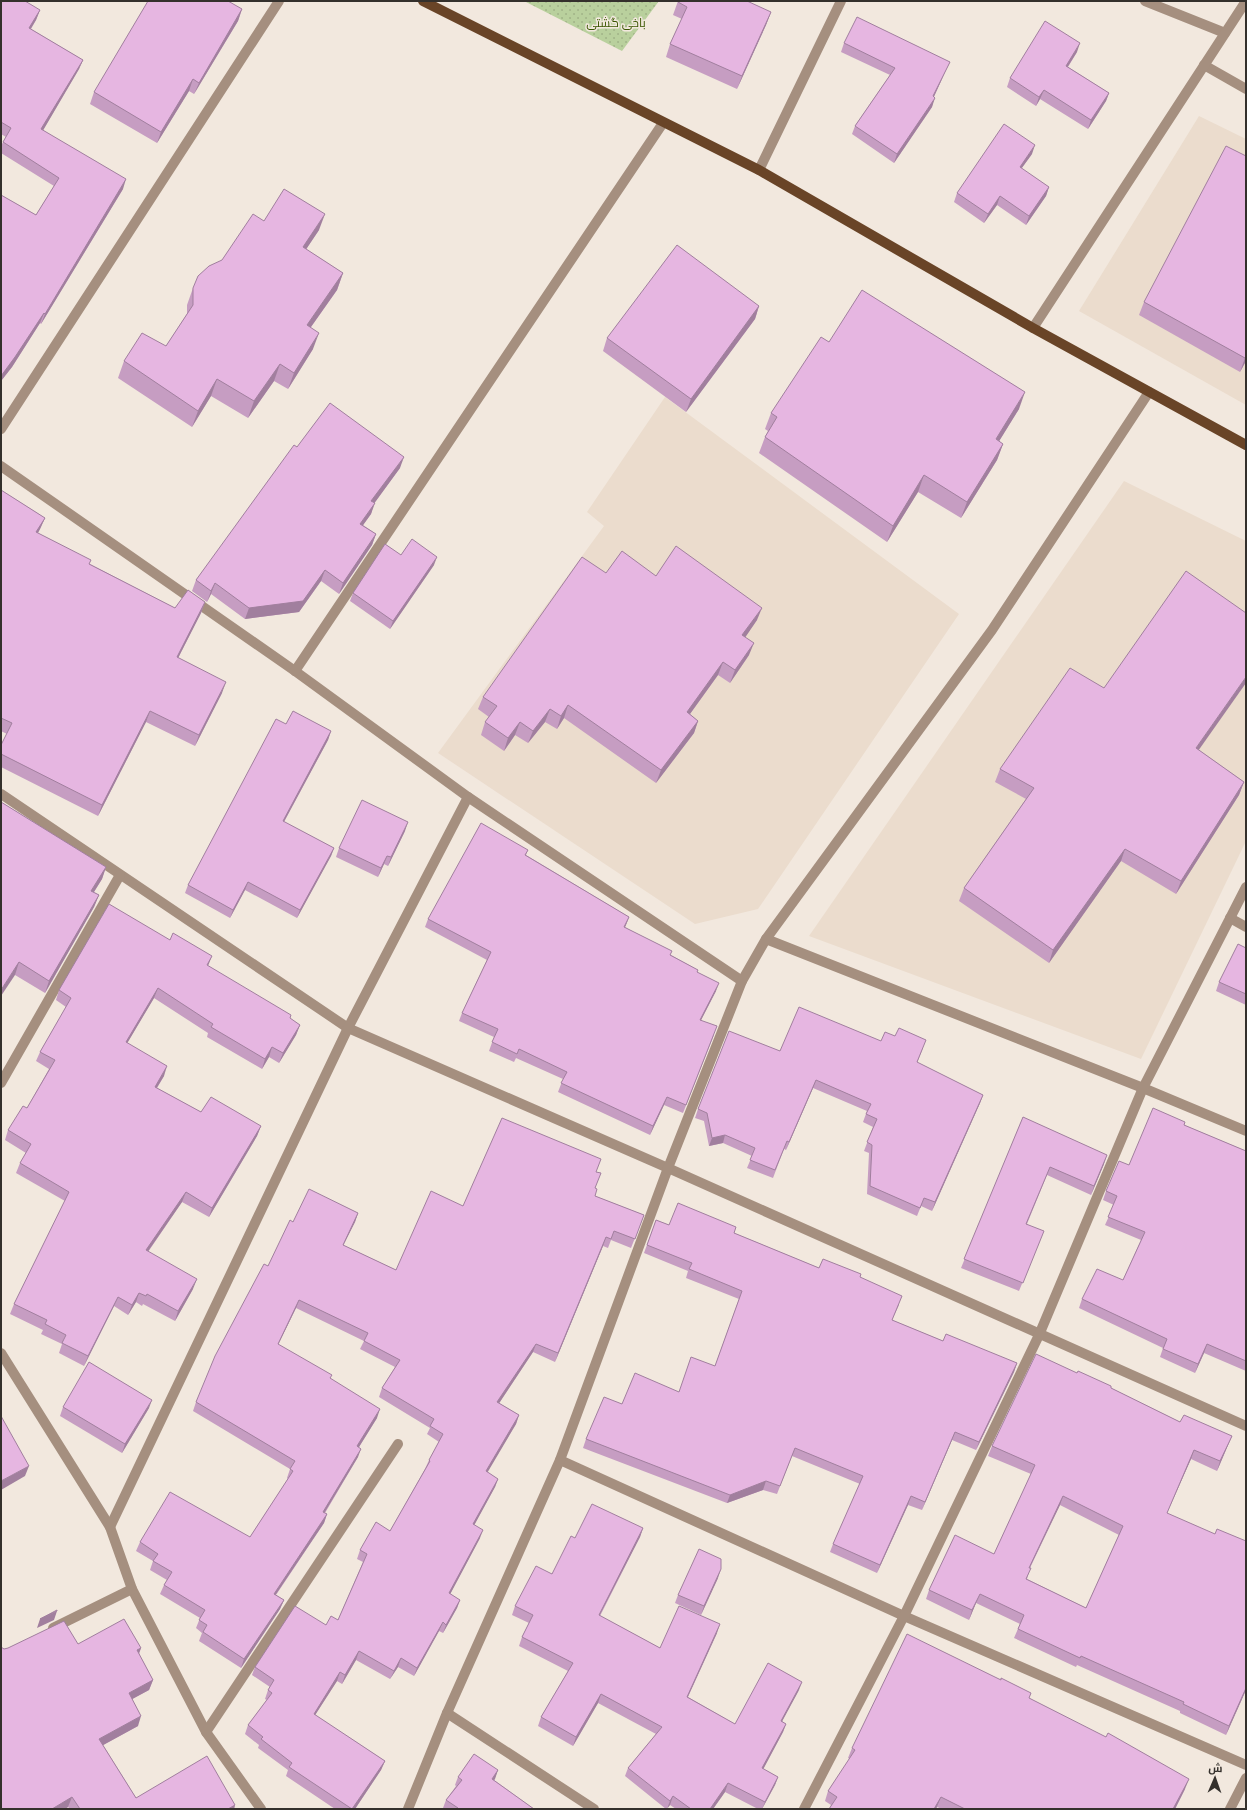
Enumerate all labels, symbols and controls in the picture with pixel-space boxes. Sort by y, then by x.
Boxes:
park label: باخی گشتی [586,16,646,30]
north arrow [1195,1758,1235,1798]
text: ش [1208,1762,1223,1775]

